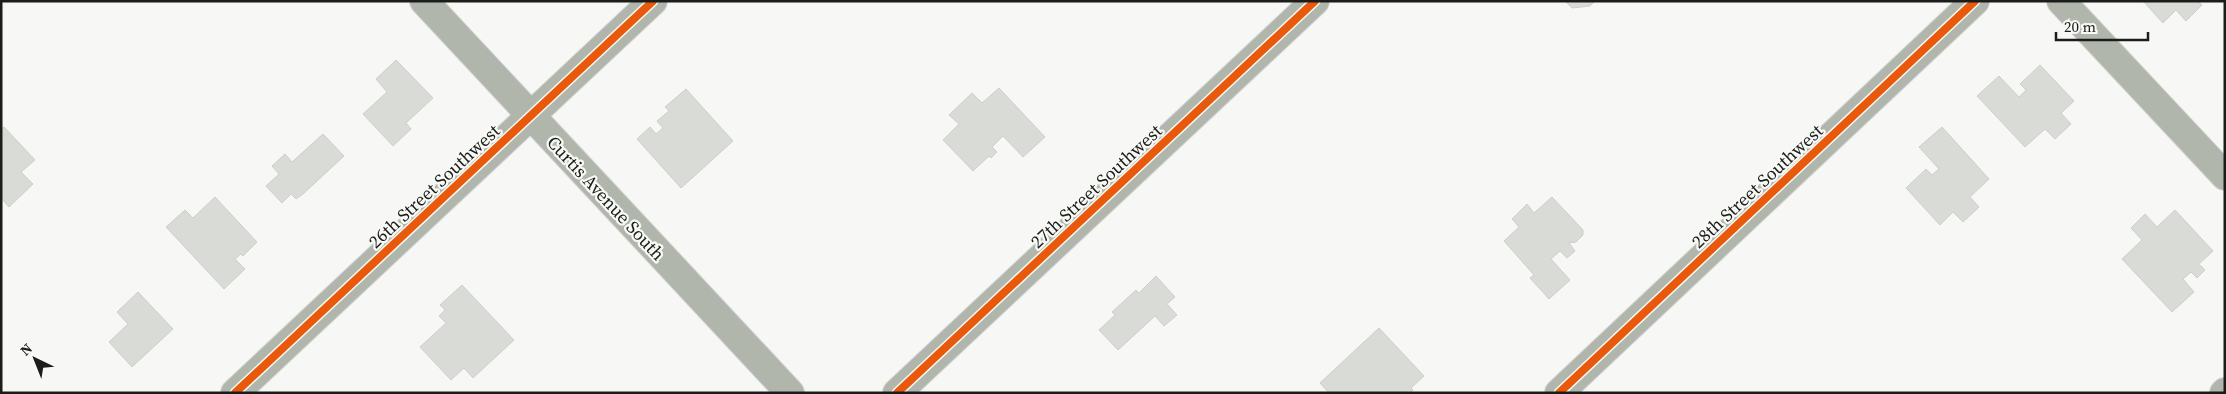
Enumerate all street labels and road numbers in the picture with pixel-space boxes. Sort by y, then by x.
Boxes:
street label: 26th Street Southwest [363,118,505,254]
street label: 27th Street Southwest [1025,118,1167,254]
street label: 28th Street Southwest [1686,118,1828,254]
street label: Curtis Avenue South [542,130,671,266]

